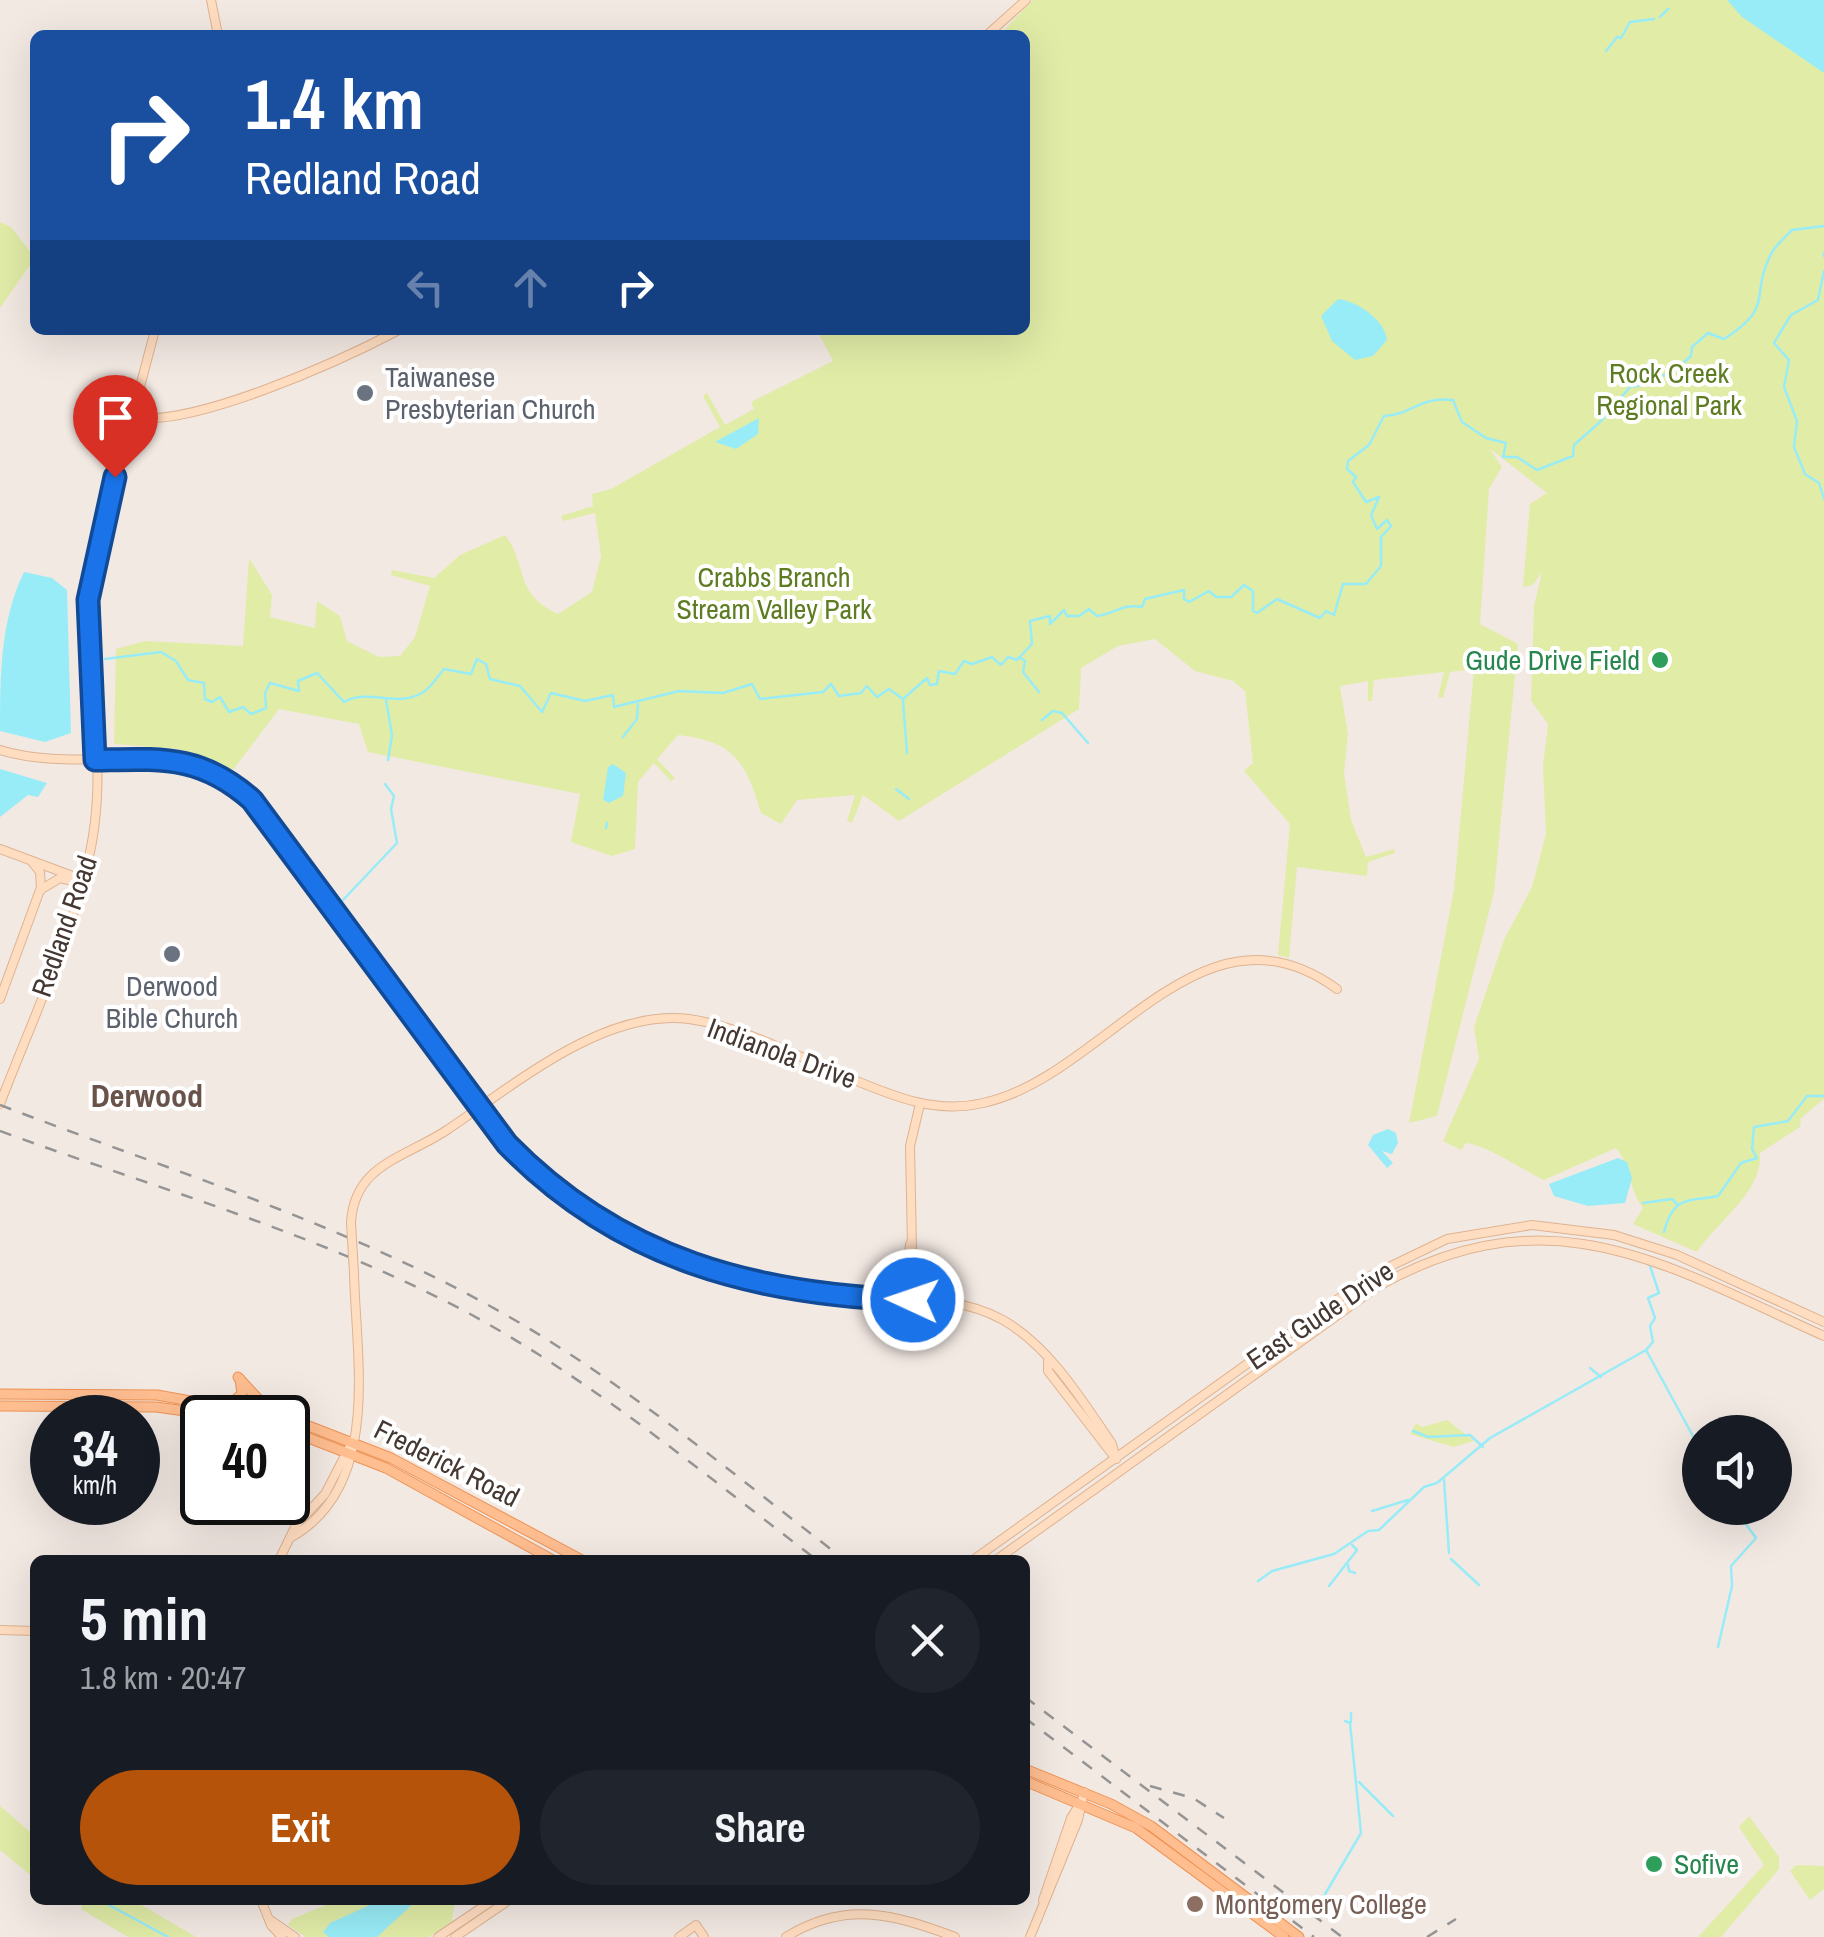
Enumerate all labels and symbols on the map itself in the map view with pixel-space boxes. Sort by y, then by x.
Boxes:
park label: Rock Creek Regional Park [1596,354,1742,424]
place label: Taiwanese Presbyterian Church [385,358,596,428]
pin [73,375,158,478]
marker: Taiwanese Presbyterian Church [354,382,376,404]
park label: Crabbs Branch Stream Valley Park [677,558,872,628]
place label: Gude Drive Field [1465,641,1640,679]
marker: Gude Drive Field [1649,649,1671,671]
street label: Redland Road [22,850,106,1002]
marker: Derwood Bible Church [161,943,183,965]
place label: Derwood Bible Church [106,967,238,1037]
street label: Indianola Drive [702,1009,862,1097]
district label: Derwood [91,1074,203,1117]
position arrow [861,1248,965,1352]
street label: East Gude Drive [1239,1252,1401,1378]
speed limit sign: 40 [180,1395,310,1525]
street label: Frederick Road [368,1410,526,1516]
place label: Sofive [1674,1845,1739,1883]
marker: Sofive [1643,1853,1665,1875]
place label: Montgomery College [1215,1885,1427,1923]
marker: Montgomery College [1184,1893,1206,1915]

